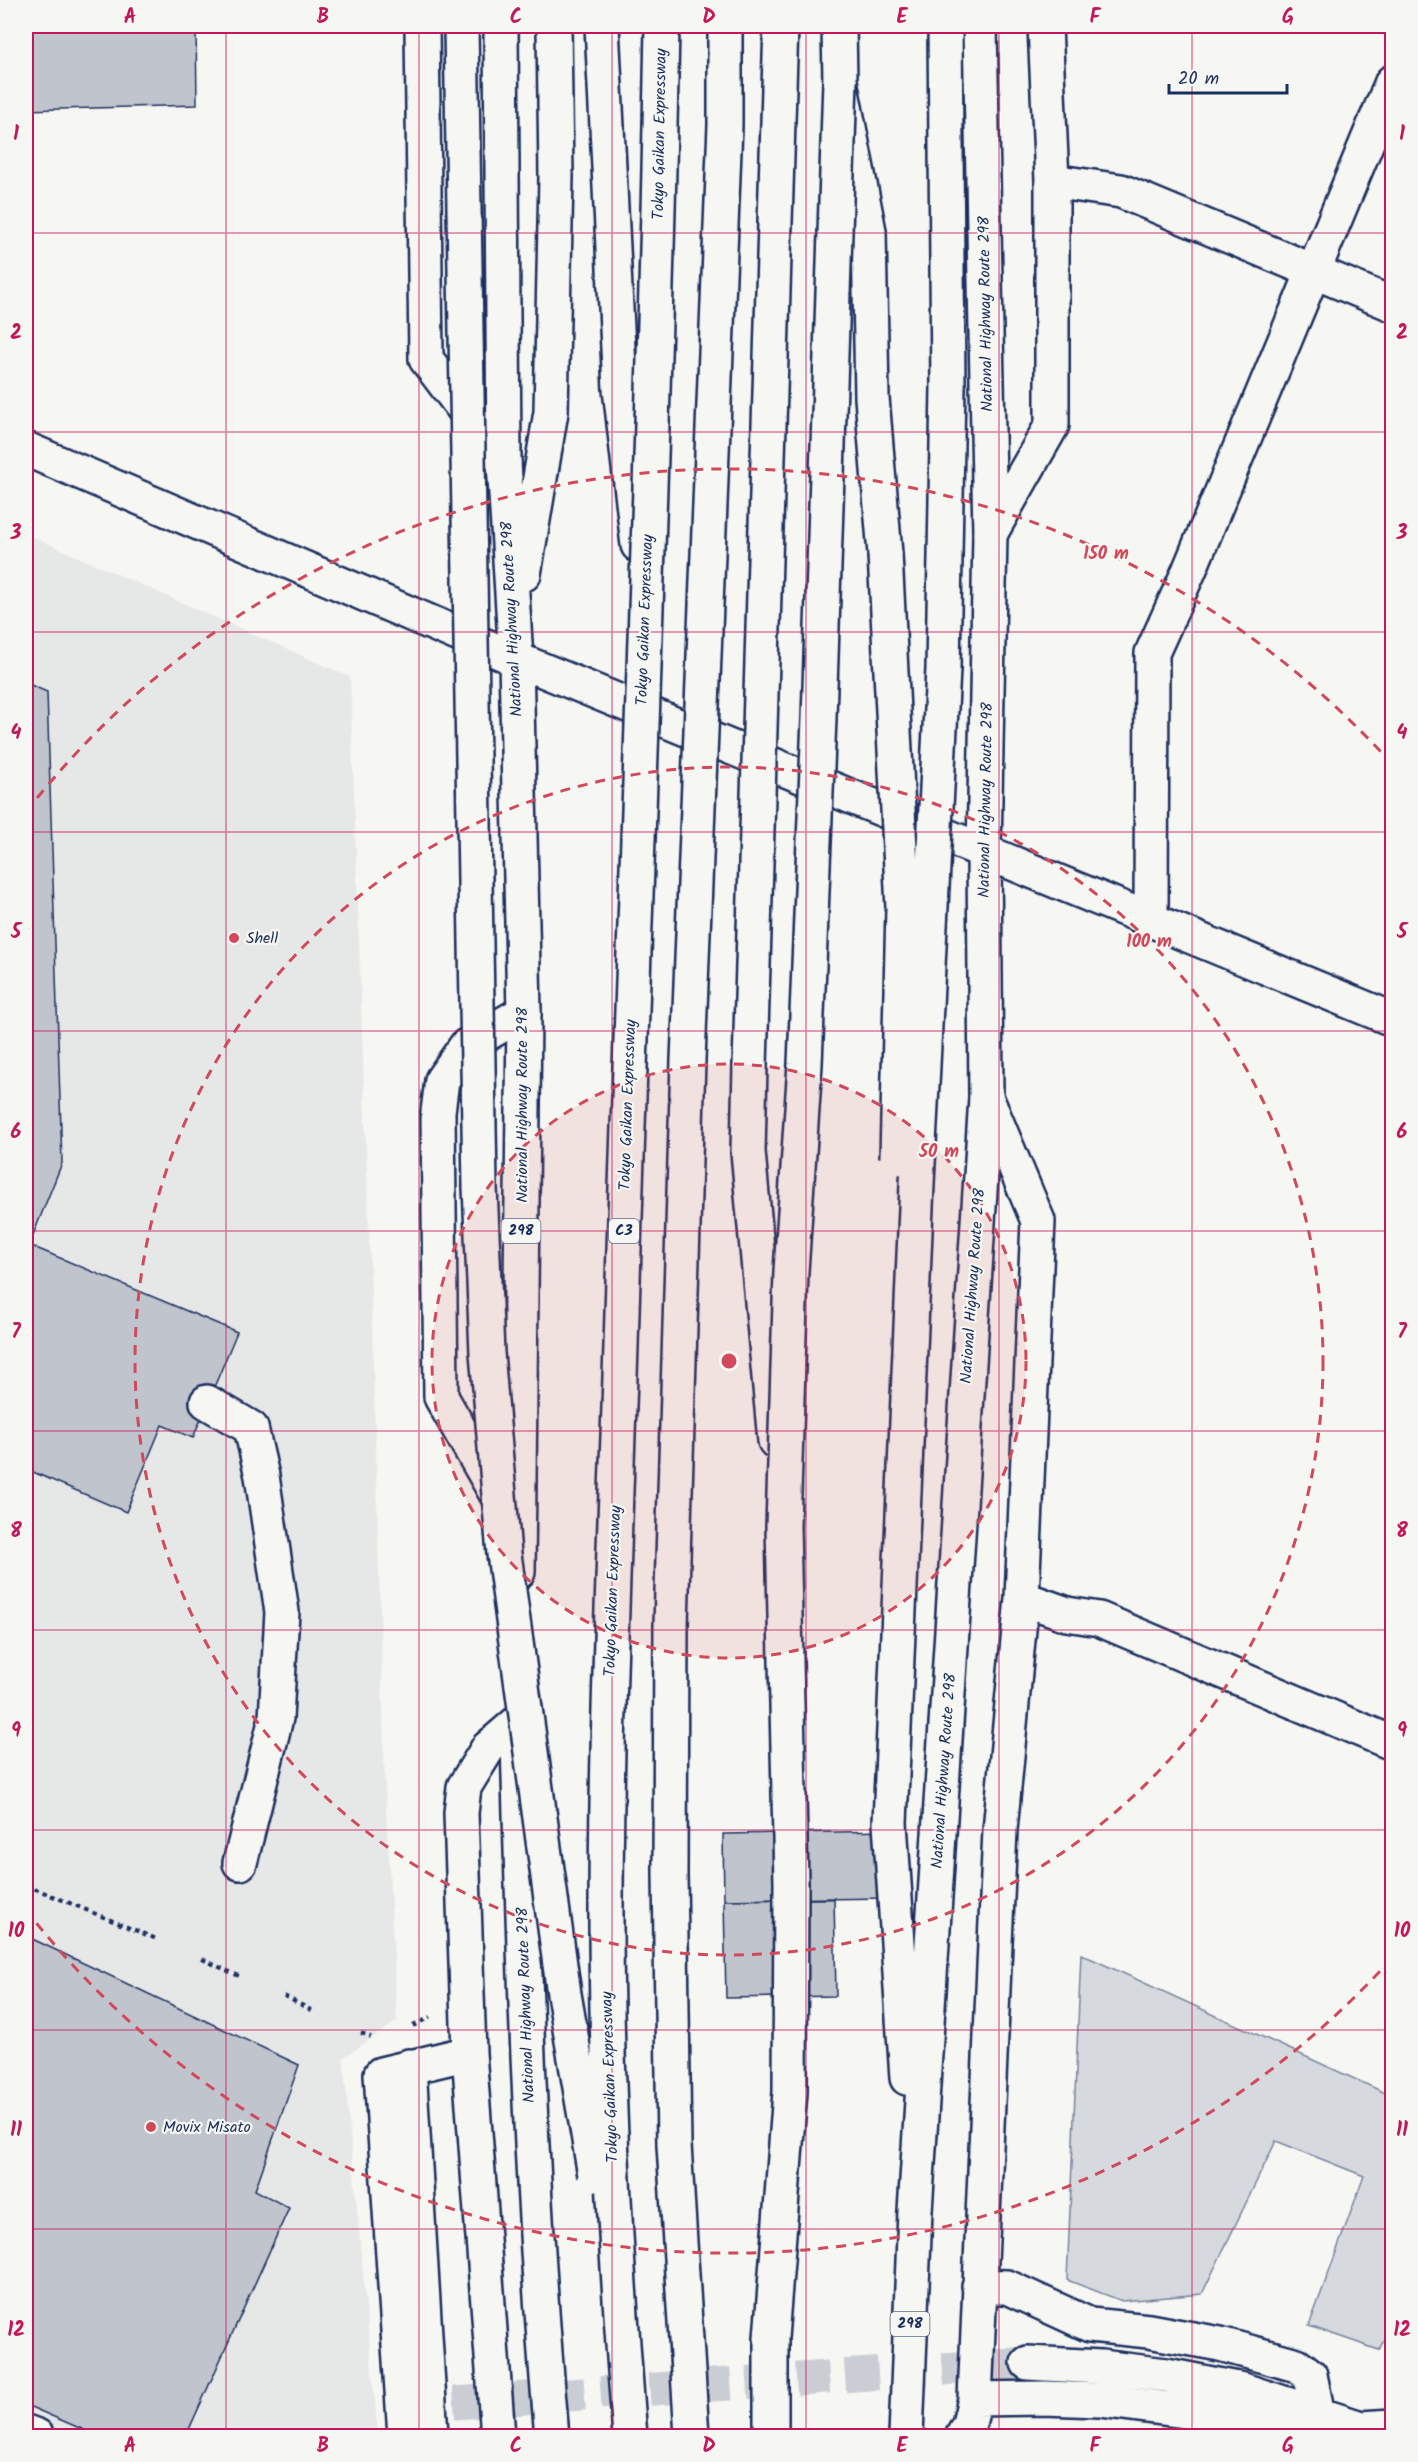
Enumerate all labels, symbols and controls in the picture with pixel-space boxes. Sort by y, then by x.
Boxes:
text: A [124,2,136,34]
text: B [317,2,329,34]
text: C [510,2,522,34]
text: D [702,2,716,34]
text: E [896,2,908,34]
text: F [1090,2,1102,34]
text: G [1282,2,1294,34]
street label: Tokyo Gaikan Expressway [646,48,674,220]
scale bar [1169,57,1288,95]
text: 20 m [1178,65,1219,94]
text: 1 [13,119,19,151]
text: 1 [1399,119,1405,151]
street label: National Highway Route 298 [972,216,1000,412]
text: 2 [10,318,22,350]
text: 2 [1396,318,1408,350]
text: 3 [10,518,22,550]
text: 3 [1396,518,1408,550]
street label: National Highway Route 298 [494,520,530,717]
street label: Tokyo Gaikan Expressway [630,533,660,706]
text: 150 m [1083,540,1129,569]
street label: National Highway Route 298 [972,702,1000,898]
text: 4 [11,718,22,750]
text: 4 [1397,718,1408,750]
text: 5 [10,917,23,949]
text: 5 [1396,917,1409,949]
place label: Shell [246,926,278,951]
text: 100 m [1126,928,1172,957]
marker: Shell [227,931,241,945]
street label: National Highway Route 298 [510,1007,535,1203]
street label: Tokyo Gaikan Expressway [613,1018,643,1191]
text: 6 [11,1117,22,1149]
text: 6 [1397,1117,1408,1149]
text: 50 m [918,1138,959,1167]
street label: National Highway Route 298 [954,1187,992,1384]
road number: 298 [502,1219,540,1243]
road number: C3 [609,1219,639,1243]
text: 7 [11,1317,21,1349]
text: 7 [1397,1317,1407,1349]
centre of rings [719,1351,739,1371]
street label: Tokyo Gaikan Expressway [598,1504,628,1677]
text: 8 [10,1516,22,1548]
text: 8 [1396,1516,1408,1548]
street label: National Highway Route 298 [925,1672,963,1869]
text: 9 [11,1716,21,1748]
text: 9 [1397,1716,1407,1748]
street label: National Highway Route 298 [510,1906,542,2103]
text: 10 [8,1916,25,1948]
text: 10 [1394,1916,1411,1948]
street label: Tokyo Gaikan Expressway [595,1990,625,2163]
text: 11 [10,2115,22,2147]
place label: Movix Misato [163,2115,251,2140]
text: 11 [1396,2115,1408,2147]
marker: Movix Misato [144,2120,158,2134]
road number: 298 [890,2312,930,2336]
text: 12 [7,2315,25,2347]
text: 12 [1393,2315,1411,2347]
text: A [124,2431,136,2462]
text: B [317,2431,329,2462]
text: C [510,2431,522,2462]
text: D [702,2431,716,2462]
text: E [896,2431,908,2462]
text: F [1090,2431,1102,2462]
text: G [1282,2431,1294,2462]

